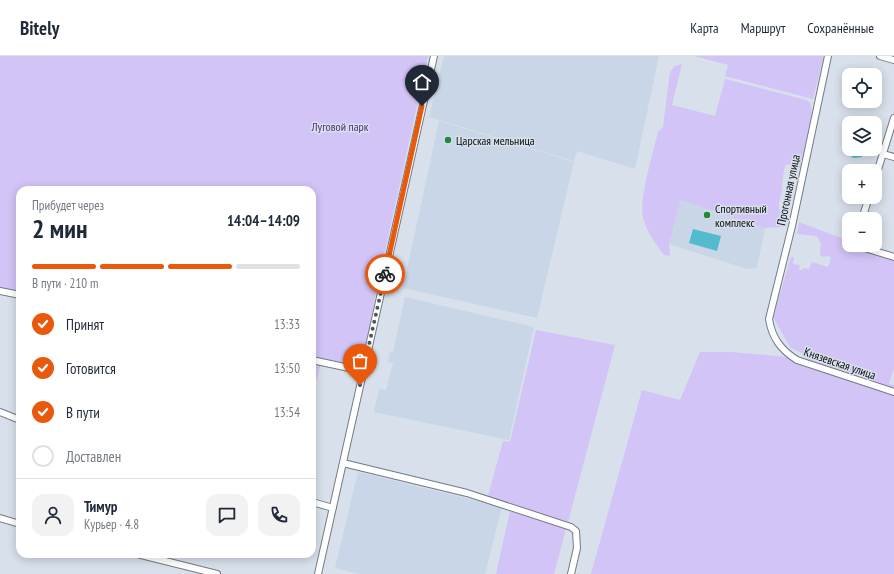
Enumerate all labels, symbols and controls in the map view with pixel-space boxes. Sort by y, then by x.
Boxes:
text: Bitely [20,16,59,40]
text: Карта [690,19,719,37]
text: Маршрут [741,19,785,37]
text: Сохранённые [807,19,874,37]
pin [405,65,439,106]
map controls [842,68,882,252]
button: locate [842,68,882,108]
icon: home [411,71,433,93]
button: layers [842,116,882,156]
park label: Луговой парк [311,119,369,134]
place label: Царская мельница [456,133,535,148]
marker: Царская мельница [443,135,453,145]
street label: Прогонная улица [773,153,803,227]
button: + [842,164,882,204]
text: Прибудет через [32,197,104,214]
place label: Спортивный комплекс [715,201,767,230]
marker: Спортивный комплекс [702,210,712,220]
text: 14:04–14:09 [227,211,300,230]
text: 2 мин [32,212,87,245]
button: − [842,212,882,252]
courier [365,254,405,294]
icon: bike [374,263,396,285]
text: В пути · 210 m [32,275,98,292]
icon: check [32,313,54,335]
text: Принят [66,315,104,334]
text: 13:33 [274,316,300,333]
pin [343,344,377,385]
street label: Князевская улица [802,344,878,382]
icon: bag [349,350,371,372]
icon: check [32,357,54,379]
text: Готовится [66,359,116,378]
text: 13:50 [274,360,300,377]
icon: check [32,401,54,423]
text: В пути [66,403,100,422]
text: 13:54 [274,404,300,421]
text: Доставлен [66,447,121,466]
button: person [32,494,74,536]
button: chat [206,494,248,536]
button: phone [258,494,300,536]
text: Тимур [84,497,117,516]
text: Курьер · 4.8 [84,516,139,533]

